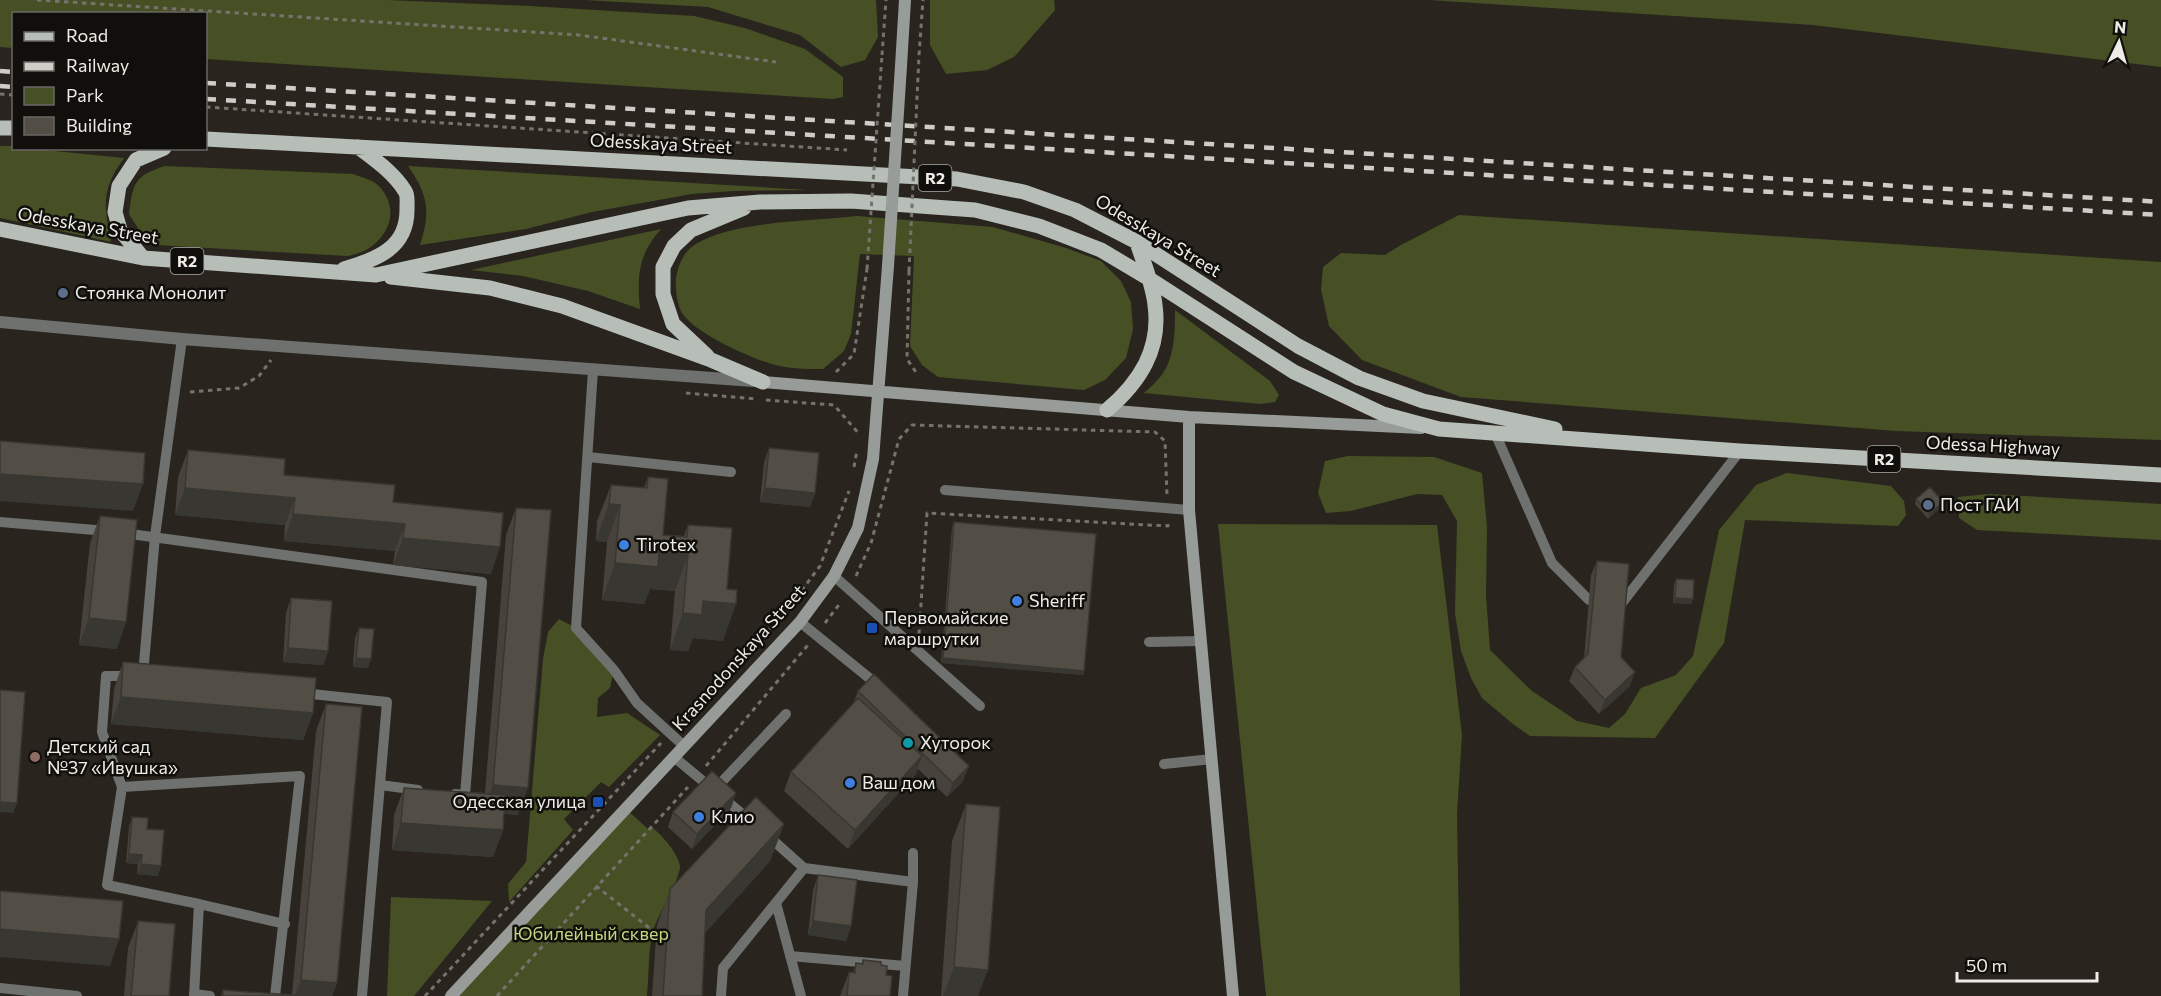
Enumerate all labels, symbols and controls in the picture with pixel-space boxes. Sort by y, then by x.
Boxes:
legend [12,12,207,150]
north arrow [2089,12,2149,72]
text: N [2114,17,2127,37]
text: Road [66,24,108,46]
text: Railway [66,54,129,76]
text: Park [66,84,104,106]
text: Building [66,114,132,136]
street label: Odesskaya Street [589,128,733,158]
road number: R2 [918,165,952,191]
street label: Odesskaya Street [1092,189,1225,281]
street label: Odesskaya Street [16,202,160,248]
road number: R2 [170,248,204,274]
place label: Стоянка Монолит [75,281,227,303]
marker: Стоянка Монолит [56,286,70,300]
street label: Odessa Highway [1925,430,2061,460]
road number: R2 [1868,446,1900,472]
place label: Пост ГАИ [1940,493,2020,515]
marker: Пост ГАИ [1921,498,1935,512]
place label: Tirotex [636,533,696,555]
marker: Tirotex [617,538,631,552]
street label: Krasnodonskaya Street [667,580,810,735]
place label: Sheriff [1029,589,1085,611]
marker: Sheriff [1010,594,1024,608]
place label: Первомайские маршрутки [884,606,1009,649]
marker: Первомайские маршрутки [865,621,879,635]
place label: Хуторок [920,731,991,753]
place label: Детский сад №37 «Ивушка» [47,735,178,778]
marker: Хуторок [901,736,915,750]
marker: Детский сад №37 «Ивушка» [28,750,42,764]
place label: Ваш дом [862,771,935,793]
marker: Ваш дом [843,776,857,790]
place label: Одесская улица [453,790,586,812]
marker: Одесская улица [591,795,605,809]
place label: Клио [711,805,755,827]
marker: Клио [692,810,706,824]
park label: Юбилейный сквер [513,922,669,944]
scale bar [1957,945,2096,983]
text: 50 m [1966,954,2007,976]

